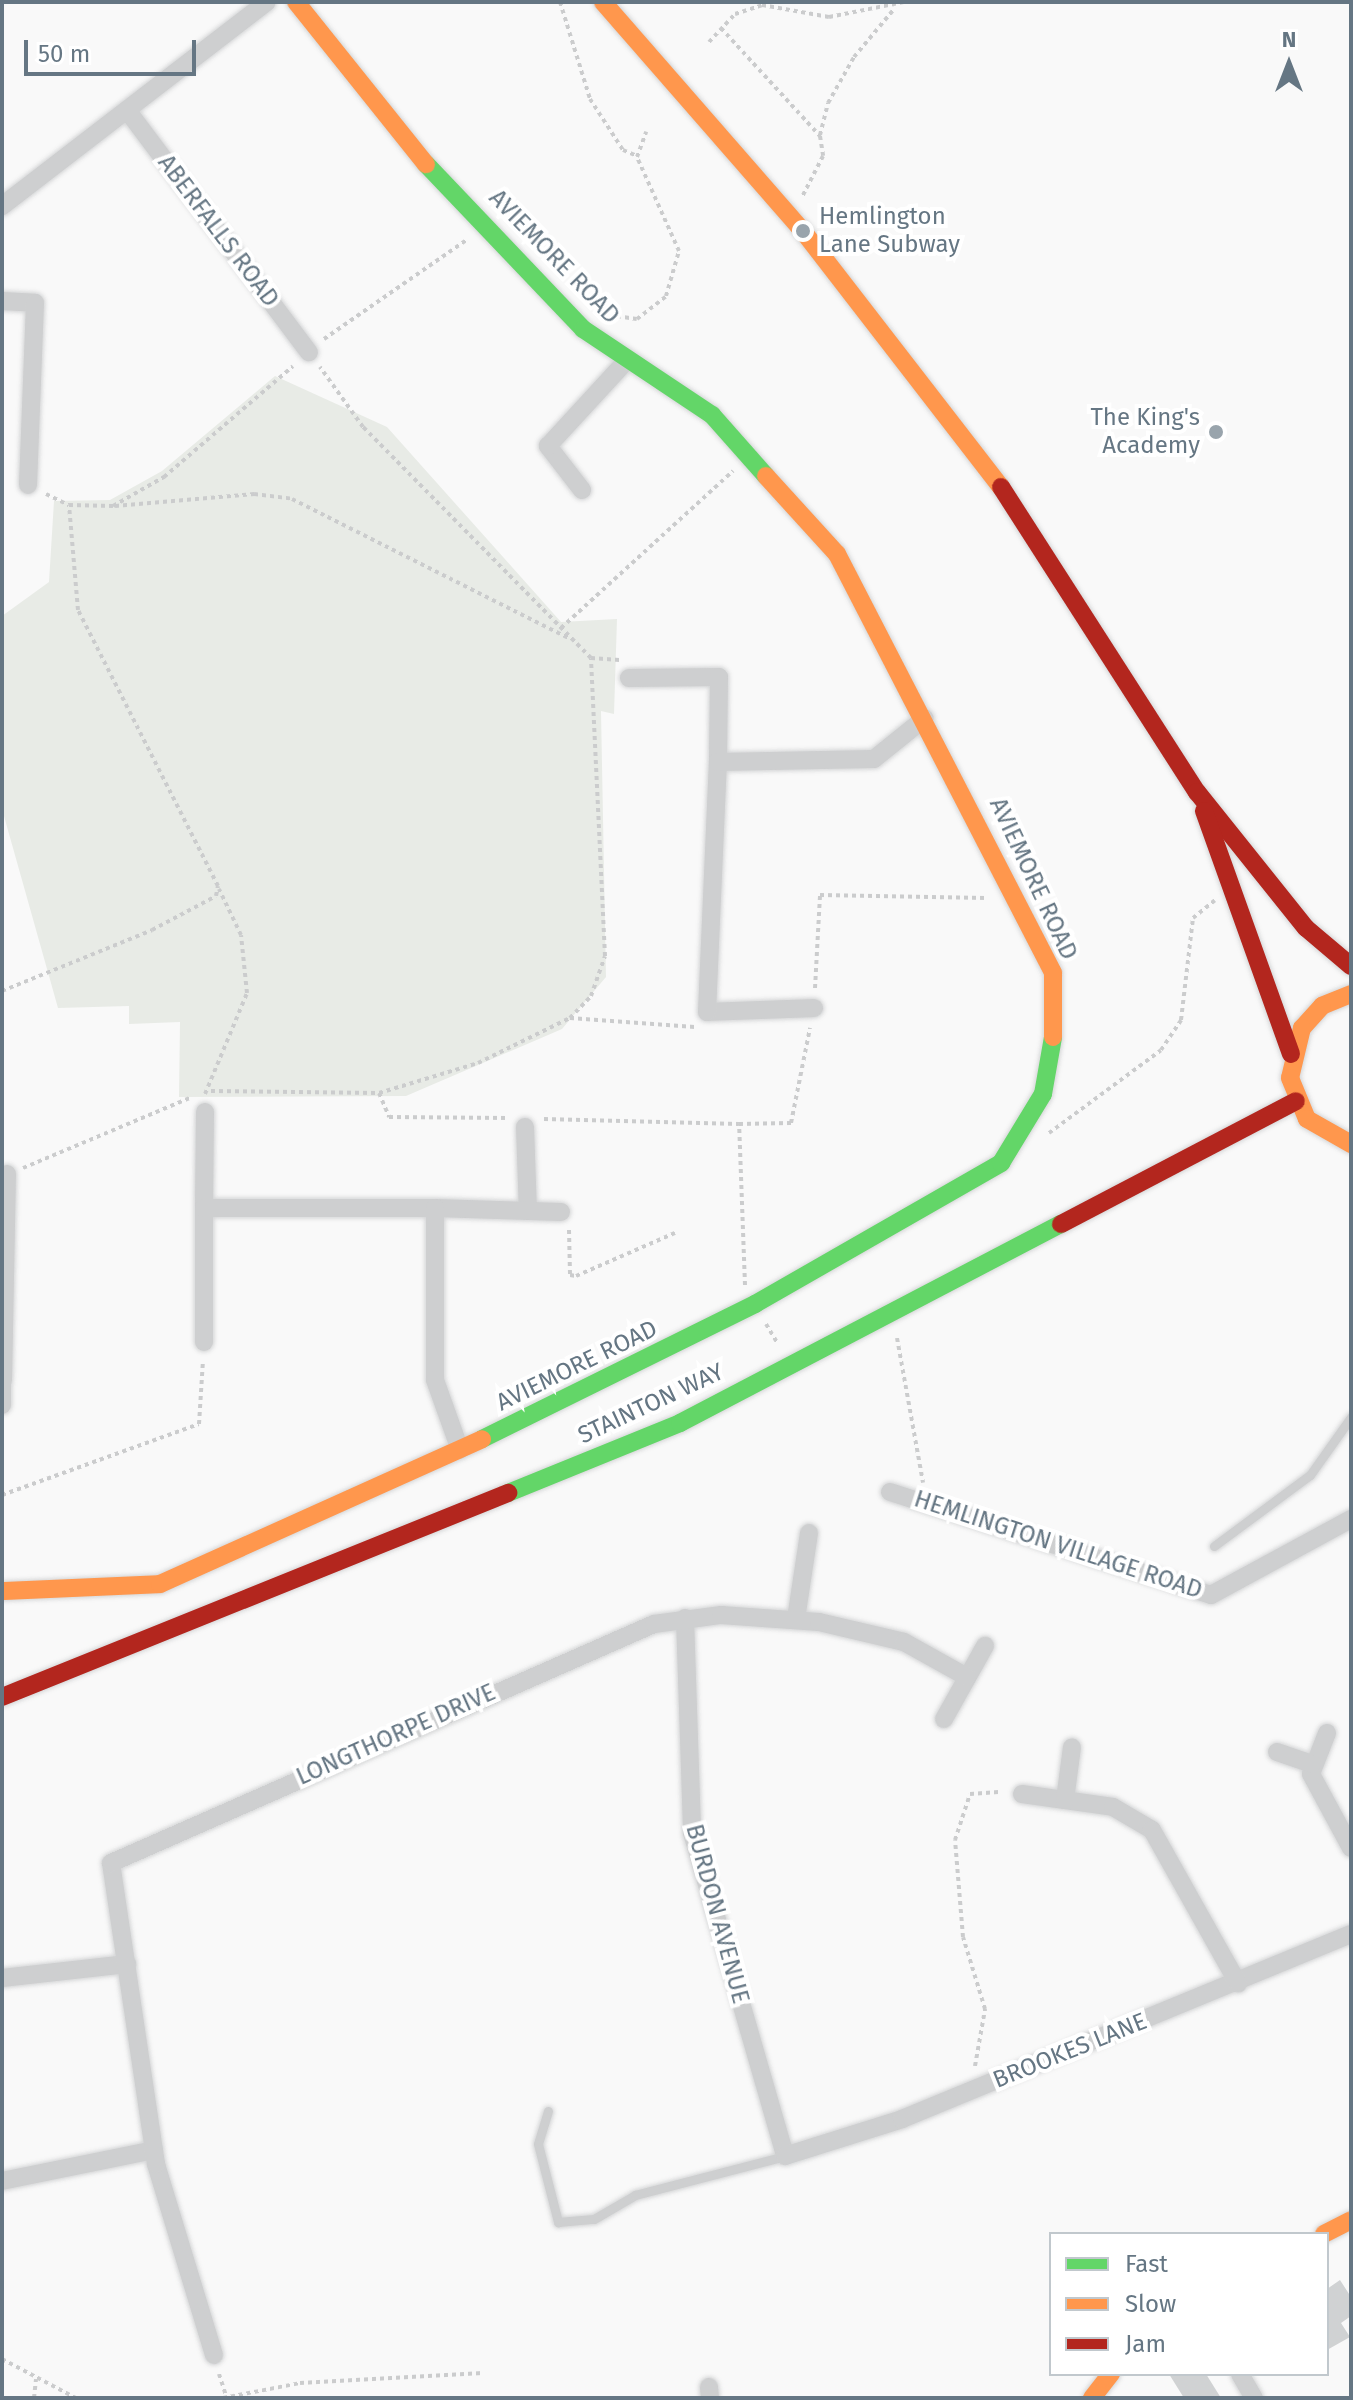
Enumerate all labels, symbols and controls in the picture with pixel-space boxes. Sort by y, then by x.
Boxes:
scale bar [28,24,200,74]
north arrow [1249,24,1329,104]
text: N [1282,26,1296,53]
text: 50 m [38,40,90,68]
street label: ABERFALLS ROAD [151,149,285,313]
street label: AVIEMORE ROAD [483,184,625,330]
place label: Hemlington Lane Subway [819,203,960,259]
marker: Hemlington Lane Subway [794,222,812,240]
place label: The King's Academy [1090,404,1200,460]
marker: The King's Academy [1207,423,1225,441]
street label: AVIEMORE ROAD [983,793,1083,965]
street label: AVIEMORE ROAD [492,1315,662,1417]
street label: STAINTON WAY [574,1358,728,1450]
street label: HEMLINGTON VILLAGE ROAD [910,1485,1206,1605]
street label: LONGTHORPE DRIVE [292,1678,500,1792]
street label: BURDON AVENUE [679,1821,755,2007]
street label: BROOKES LANE [989,2007,1151,2095]
legend [1049,2232,1329,2376]
text: Fast [1125,2250,1168,2278]
text: Slow [1125,2290,1176,2318]
text: Jam [1125,2330,1166,2358]

